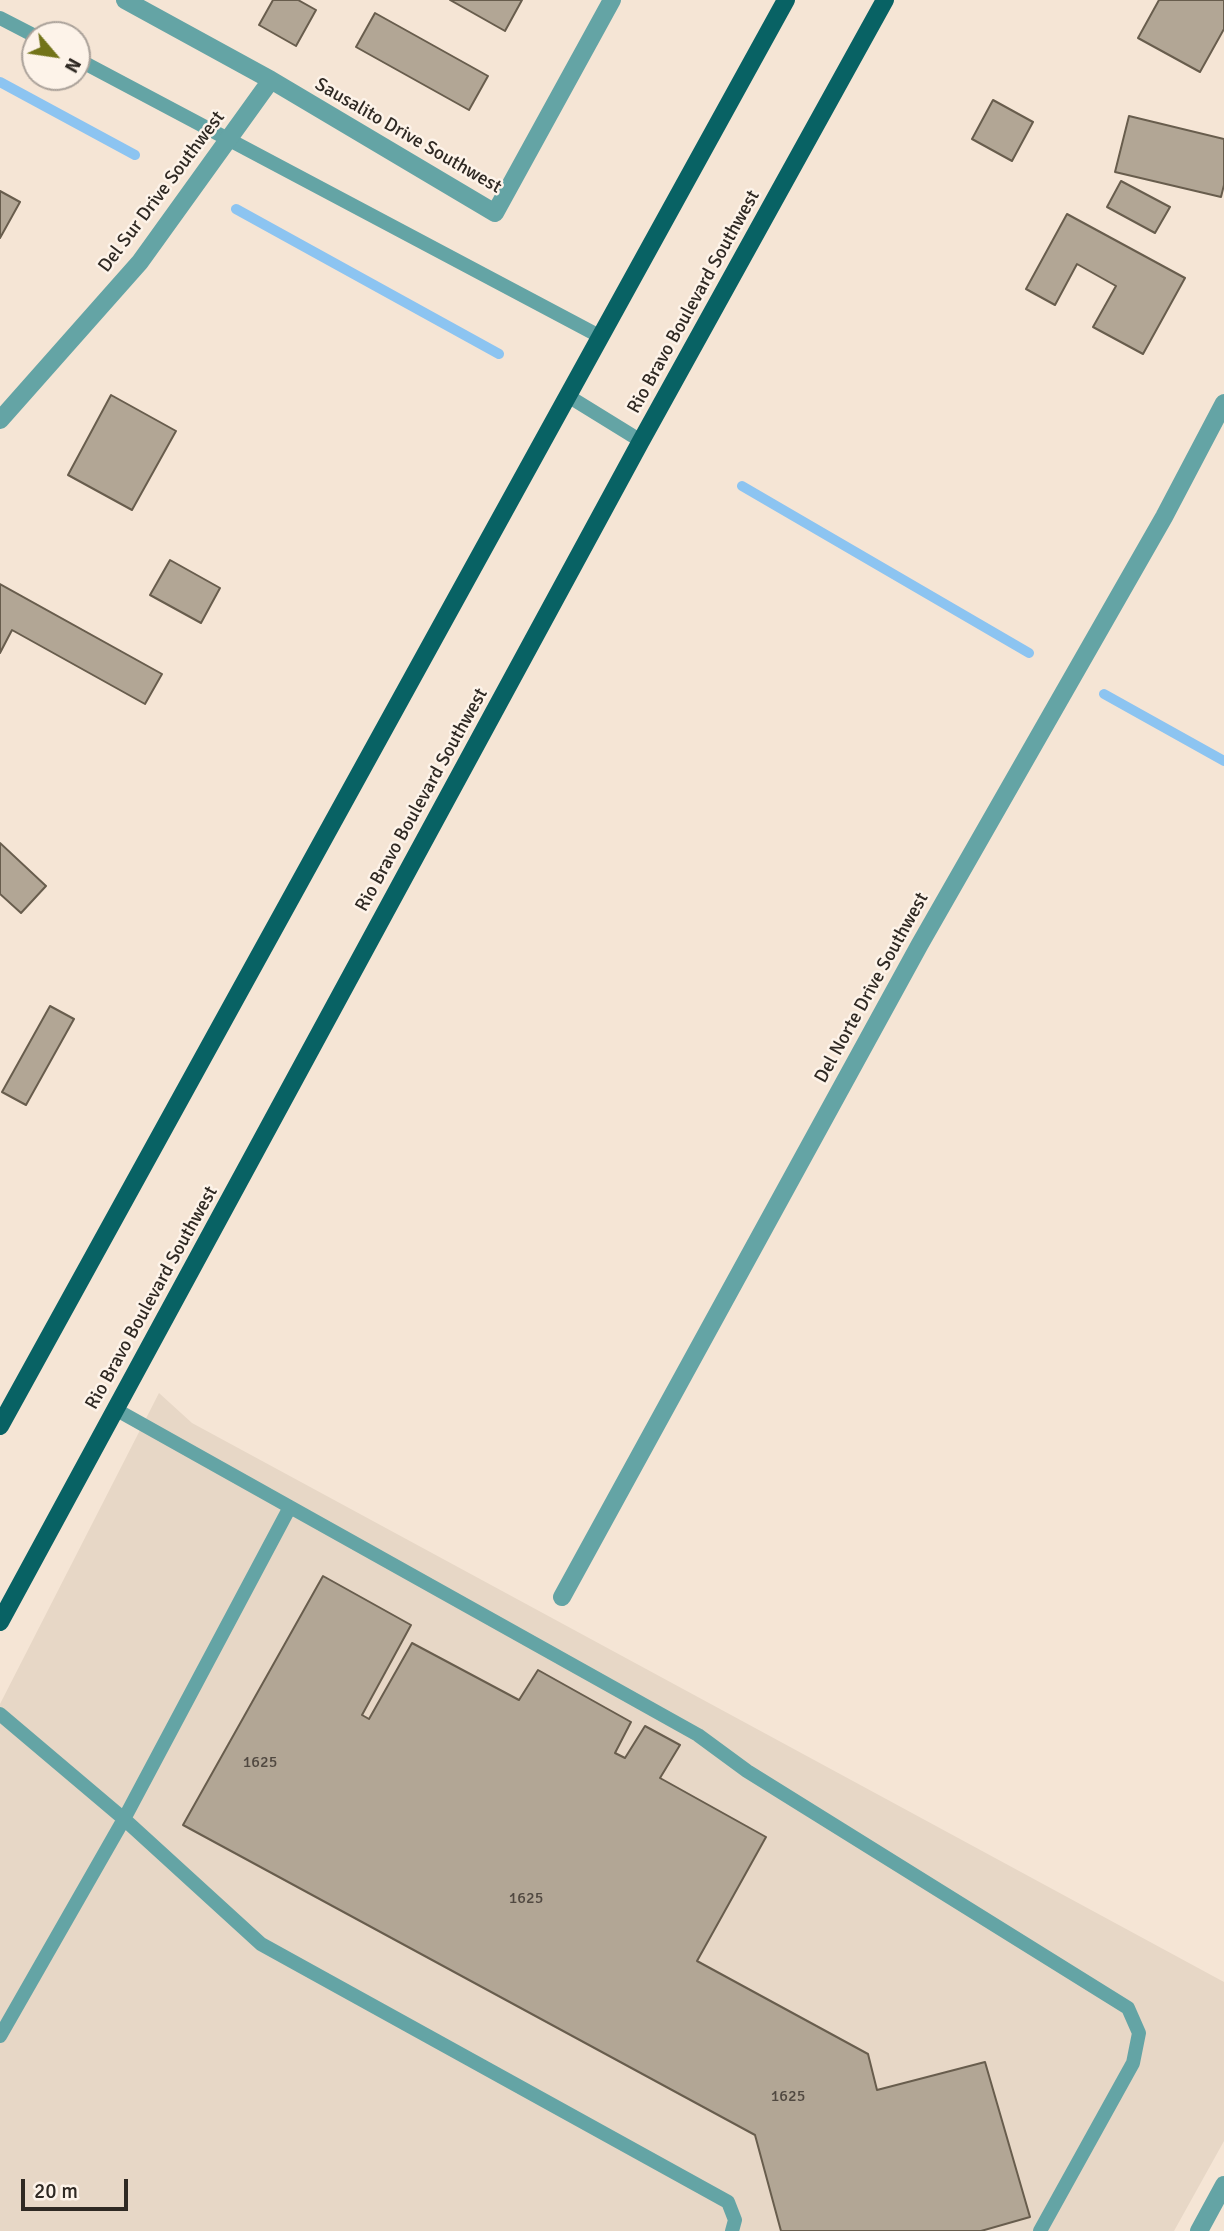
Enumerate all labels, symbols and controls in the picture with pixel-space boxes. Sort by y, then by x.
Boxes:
north arrow [21,21,91,91]
text: N [59,54,86,77]
street label: Sausalito Drive Southwest [311,73,505,199]
street label: Del Sur Drive Southwest [94,107,230,277]
street label: Rio Bravo Boulevard Southwest [623,186,765,418]
street label: Rio Bravo Boulevard Southwest [351,684,493,916]
street label: Del Norte Drive Southwest [810,889,934,1087]
street label: Rio Bravo Boulevard Southwest [81,1182,223,1414]
house number: 1625 [243,1753,277,1773]
house number: 1625 [509,1889,543,1909]
house number: 1625 [771,2087,805,2107]
scale bar [24,2164,131,2208]
text: 20 m [34,2178,78,2204]

